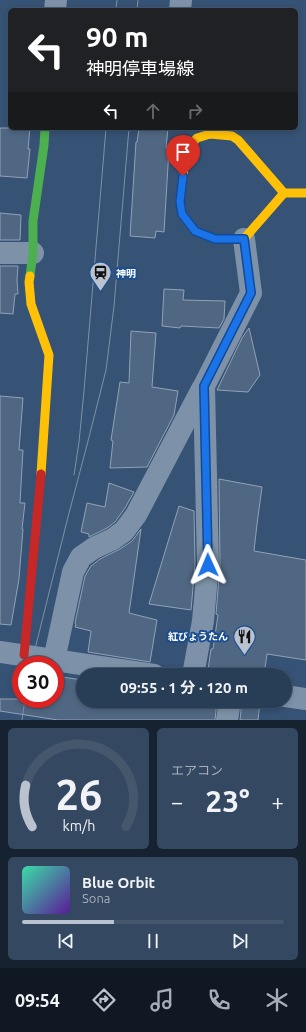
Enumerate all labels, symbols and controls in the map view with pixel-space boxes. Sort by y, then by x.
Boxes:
text: 90 m [86,21,148,52]
icon: left [20,24,72,76]
text: 神明停車場線 [86,58,194,78]
icon: left [100,100,122,122]
icon: ahead [142,100,164,122]
icon: right [184,100,206,122]
pin [166,135,200,176]
icon: arrive [172,141,194,163]
station icon: 神明 [87,260,113,293]
place label: 神明 [116,268,136,279]
position arrow [187,544,229,586]
restaurant icon: 紅びょうたん [231,623,257,656]
place label: 紅びょうたん [168,631,228,642]
speed limit sign: 30 [12,656,64,708]
text: 09:55 · 1 分 · 120 m [120,679,248,696]
text: エアコン [171,763,223,777]
text: 26 [55,770,102,817]
text: 23° [205,784,250,818]
text: − [171,789,183,814]
text: + [272,789,284,814]
text: km/h [62,817,95,833]
text: Blue Orbit [82,874,155,891]
text: Sona [82,891,111,905]
icon: previous [55,930,77,952]
icon: pause [142,930,164,952]
icon: next [229,930,251,952]
icon: directions [90,986,118,1014]
icon: music [148,986,176,1014]
icon: phone [205,986,233,1014]
icon: climate [263,986,291,1014]
text: 09:54 [15,990,60,1010]

